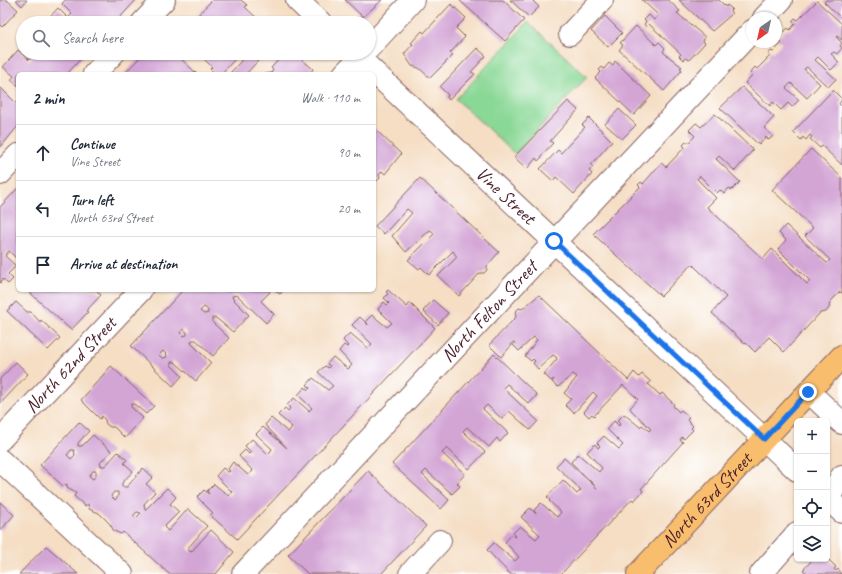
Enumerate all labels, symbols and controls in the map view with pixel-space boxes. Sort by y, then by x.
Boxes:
north arrow [746,12,782,48]
search box [16,16,376,60]
icon: search [30,27,52,49]
text: Search here [62,29,123,48]
text: 2 min [32,88,65,109]
text: Walk · 110 m [301,90,360,106]
text: Continue [70,135,115,154]
icon: ahead [32,142,54,164]
text: 90 m [338,145,360,161]
text: Vine Street [70,154,120,170]
street label: Vine Street [471,162,542,231]
text: Turn left [70,191,113,210]
icon: left [32,198,54,220]
text: 20 m [338,201,360,217]
text: North 63rd Street [70,210,153,226]
route start [545,232,563,250]
icon: arrive [32,254,54,276]
street label: North Felton Street [436,254,544,367]
text: Arrive at destination [70,255,177,274]
street label: North 62nd Street [20,311,123,418]
route end [799,383,817,401]
map controls [794,418,830,562]
button: + [794,418,830,454]
street label: North 63rd Street [657,446,758,553]
button: − [794,454,830,490]
button: locate [794,490,830,526]
button: layers [794,526,830,562]

